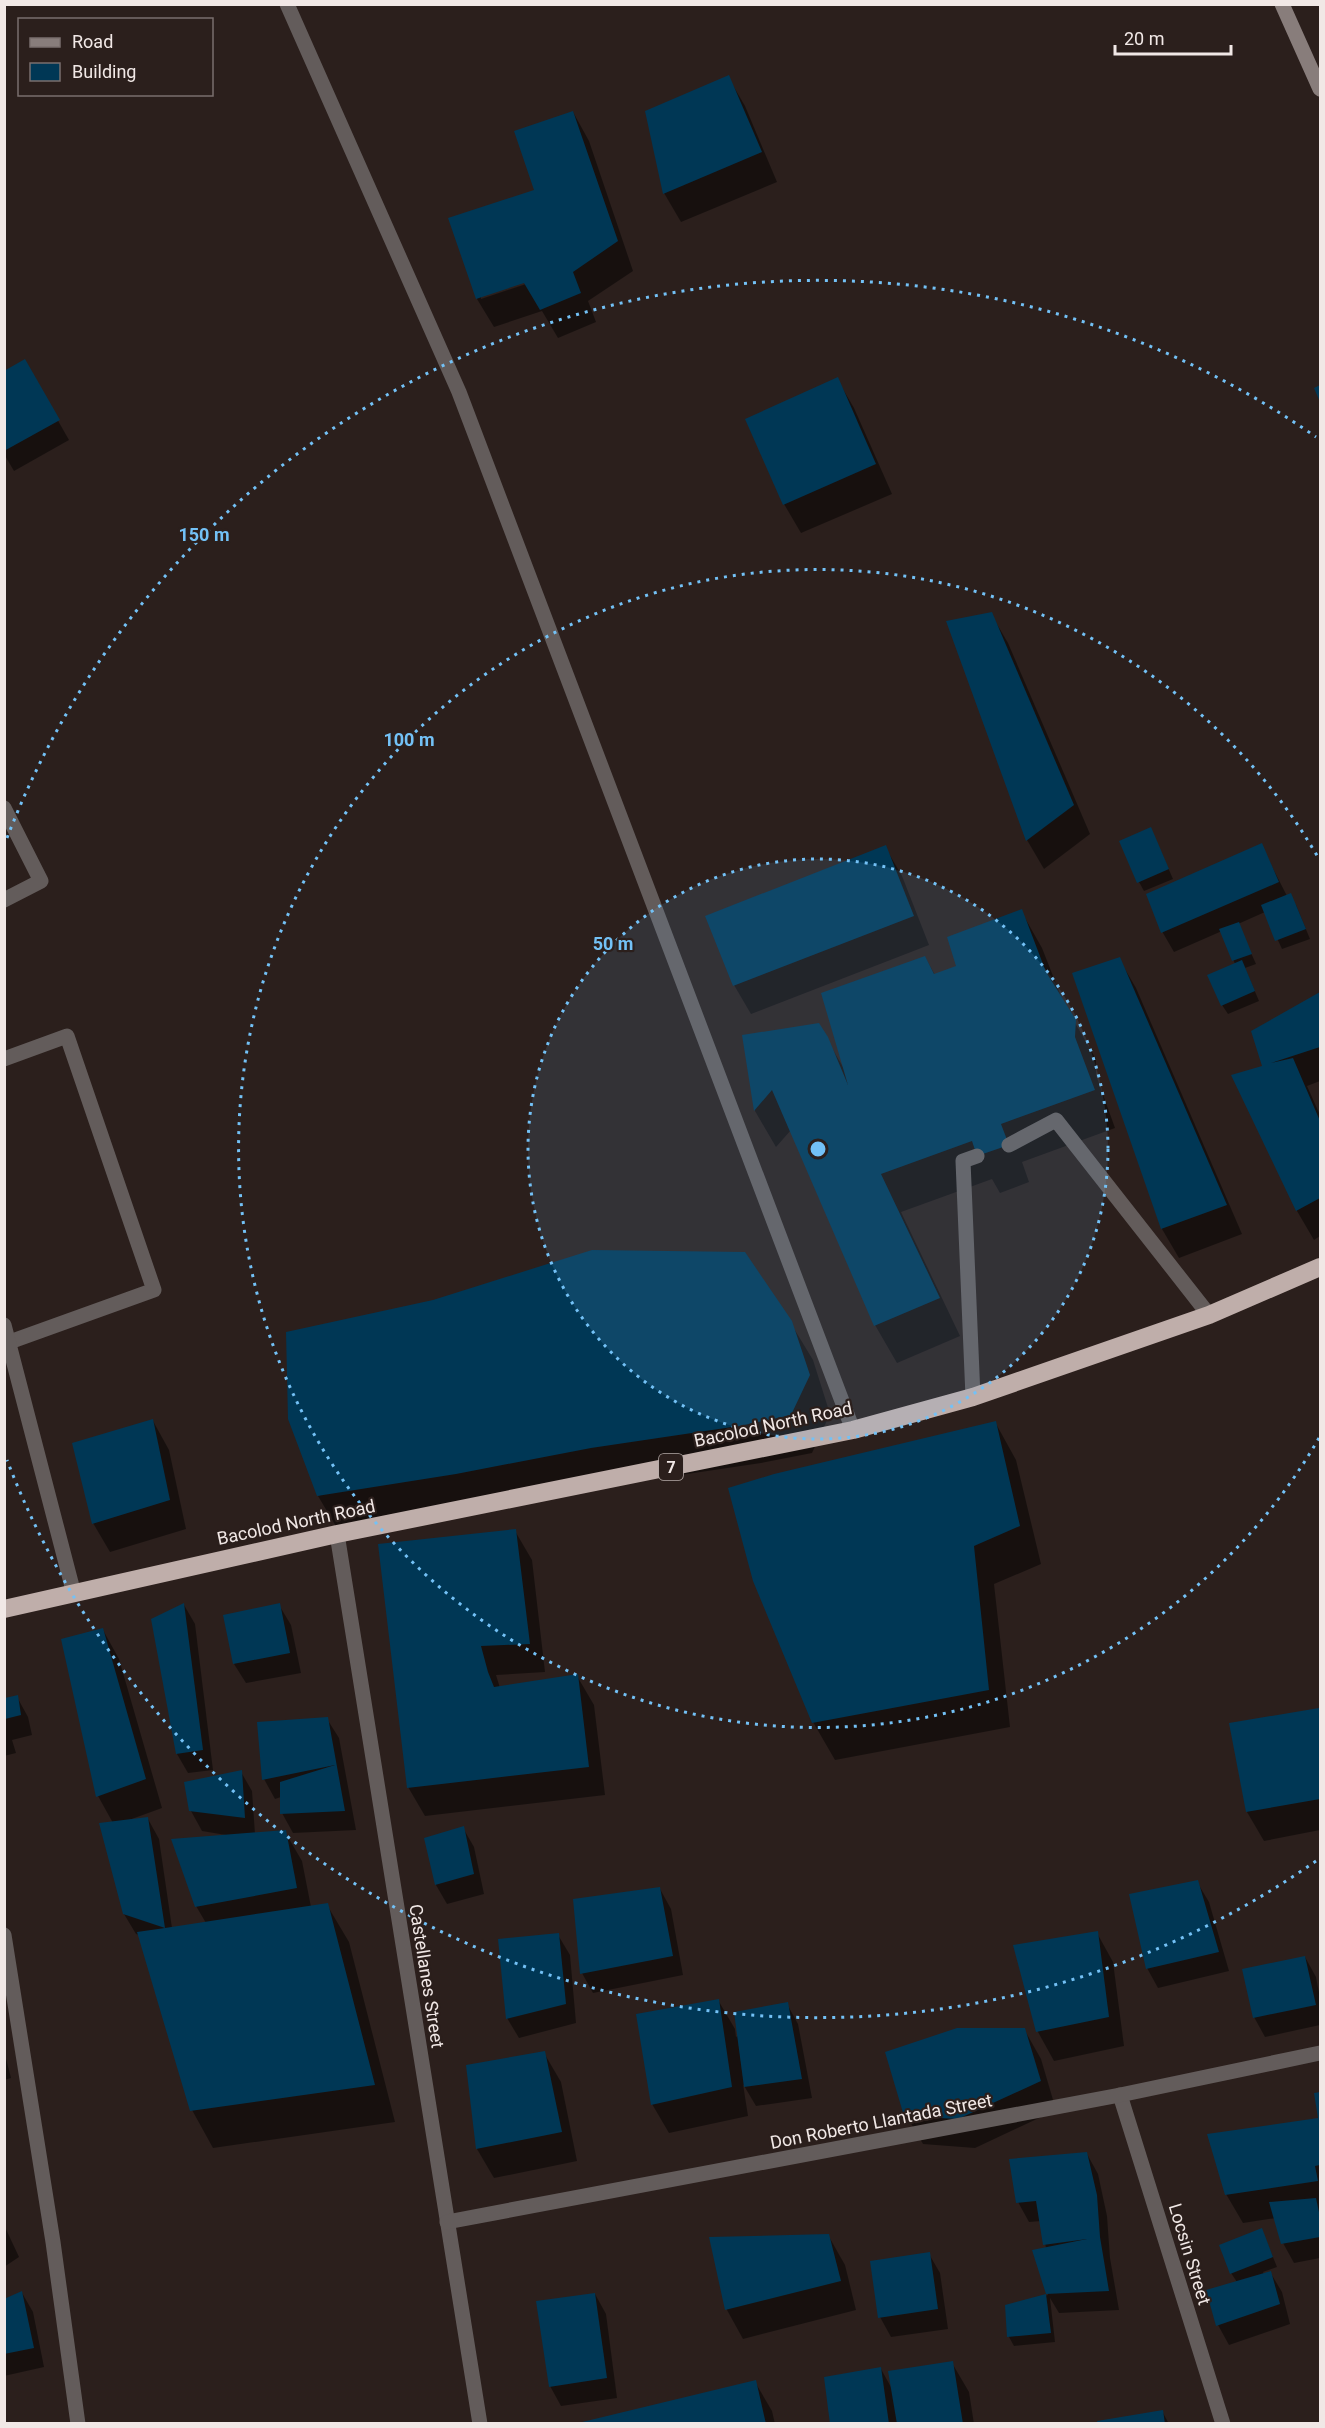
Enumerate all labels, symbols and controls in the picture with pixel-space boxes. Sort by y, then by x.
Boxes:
legend [18,18,213,96]
scale bar [1115,18,1230,56]
text: 20 m [1124,28,1164,49]
text: Road [72,31,113,52]
text: Building [72,61,136,82]
text: 150 m [178,524,230,545]
text: 100 m [383,729,435,750]
text: 50 m [593,933,633,954]
centre of rings [808,1139,828,1159]
street label: Bacolod North Road [692,1397,854,1451]
road number: 7 [659,1454,683,1480]
street label: Bacolod North Road [215,1495,377,1549]
street label: Castellanes Street [405,1902,449,2050]
street label: Don Roberto Llantada Street [768,2089,994,2153]
street label: Locsin Street [1165,2201,1215,2307]

